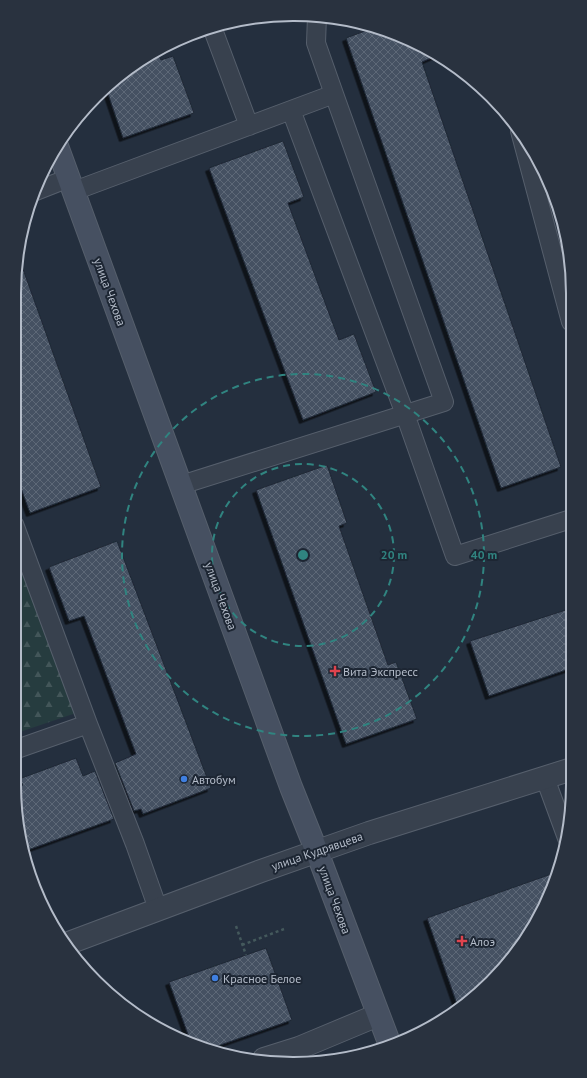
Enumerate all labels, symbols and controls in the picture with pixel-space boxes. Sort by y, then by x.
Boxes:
street label: улица Чехова [91,256,129,328]
text: 20 m [381,547,407,562]
text: 40 m [471,547,497,562]
centre of rings [296,548,310,562]
street label: улица Чехова [202,560,240,632]
place label: Вита Экспресс [343,664,418,679]
marker: Вита Экспресс [330,666,340,676]
place label: Автобум [192,772,236,787]
marker: Автобум [179,774,189,784]
street label: улица Кудрявцева [269,828,365,874]
street label: улица Чехова [316,864,354,936]
place label: Алоэ [470,934,495,949]
marker: Алоэ [457,936,467,946]
place label: Красное Белое [223,971,301,986]
marker: Красное Белое [210,973,220,983]

